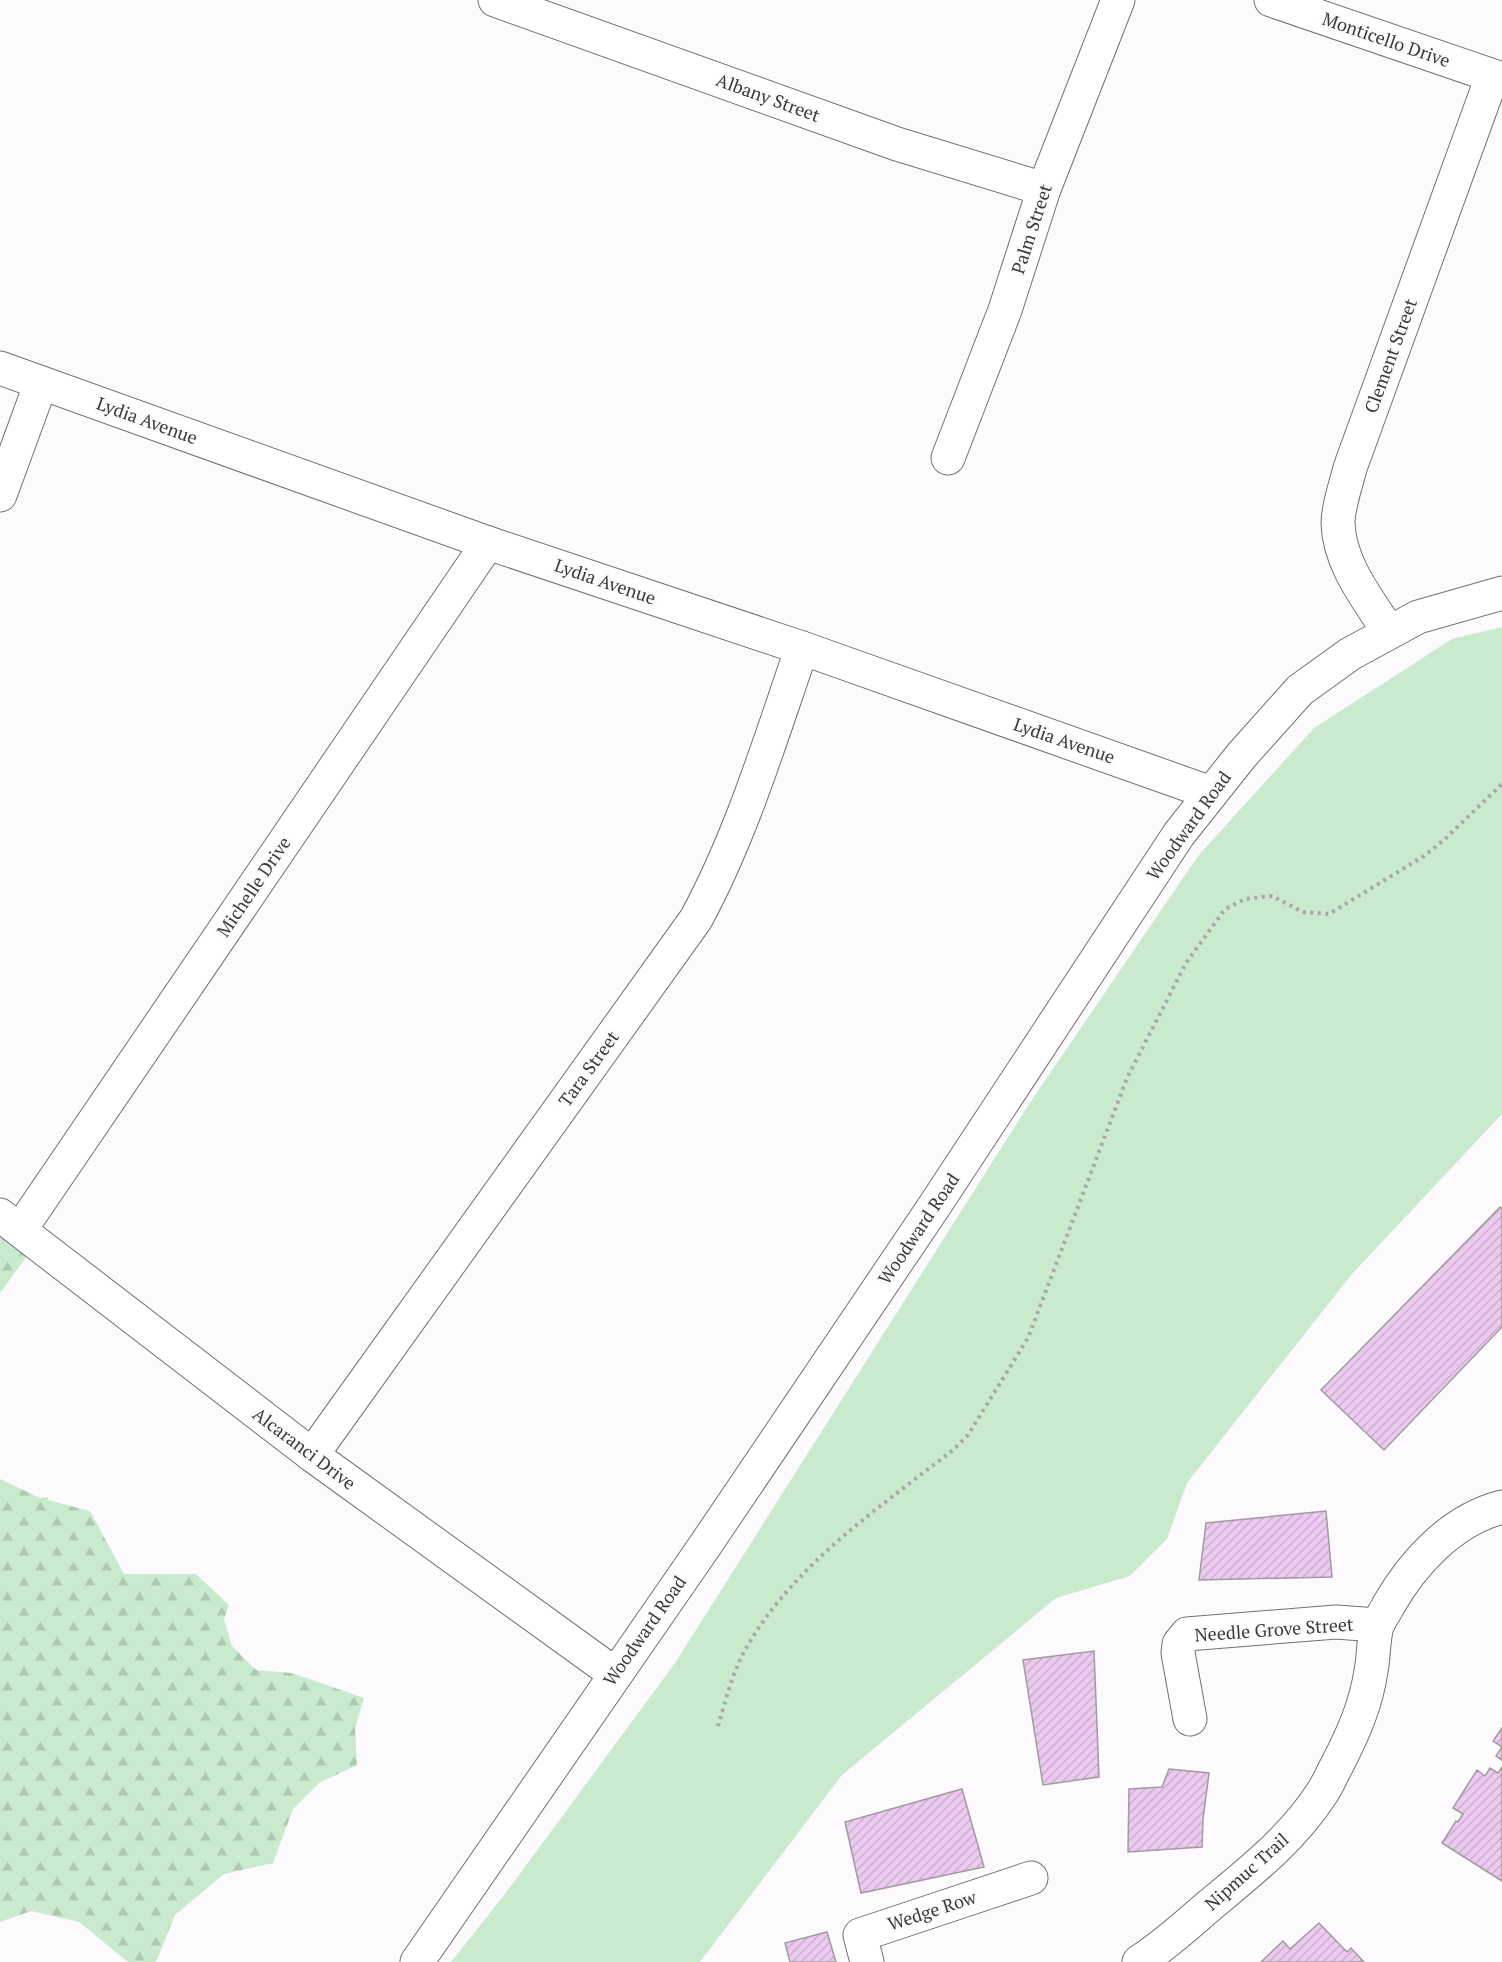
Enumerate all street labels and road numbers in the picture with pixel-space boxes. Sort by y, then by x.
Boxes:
street label: Monticello Drive [1319,6,1453,72]
street label: Albany Street [713,67,824,127]
street label: Palm Street [1005,180,1057,277]
street label: Clement Street [1358,295,1422,416]
street label: Lydia Avenue [94,391,201,449]
street label: Lydia Avenue [552,553,659,610]
street label: Lydia Avenue [1011,712,1118,769]
street label: Woodward Road [1141,766,1236,885]
street label: Michelle Drive [211,832,296,941]
street label: Tara Street [553,1025,624,1111]
street label: Woodward Road [872,1168,964,1289]
street label: Alcaranci Drive [248,1402,361,1495]
street label: Woodward Road [597,1571,691,1690]
street label: Needle Grove Street [1194,1611,1355,1647]
street label: Nipmuc Trail [1199,1827,1293,1915]
street label: Wedge Row [884,1884,980,1936]

